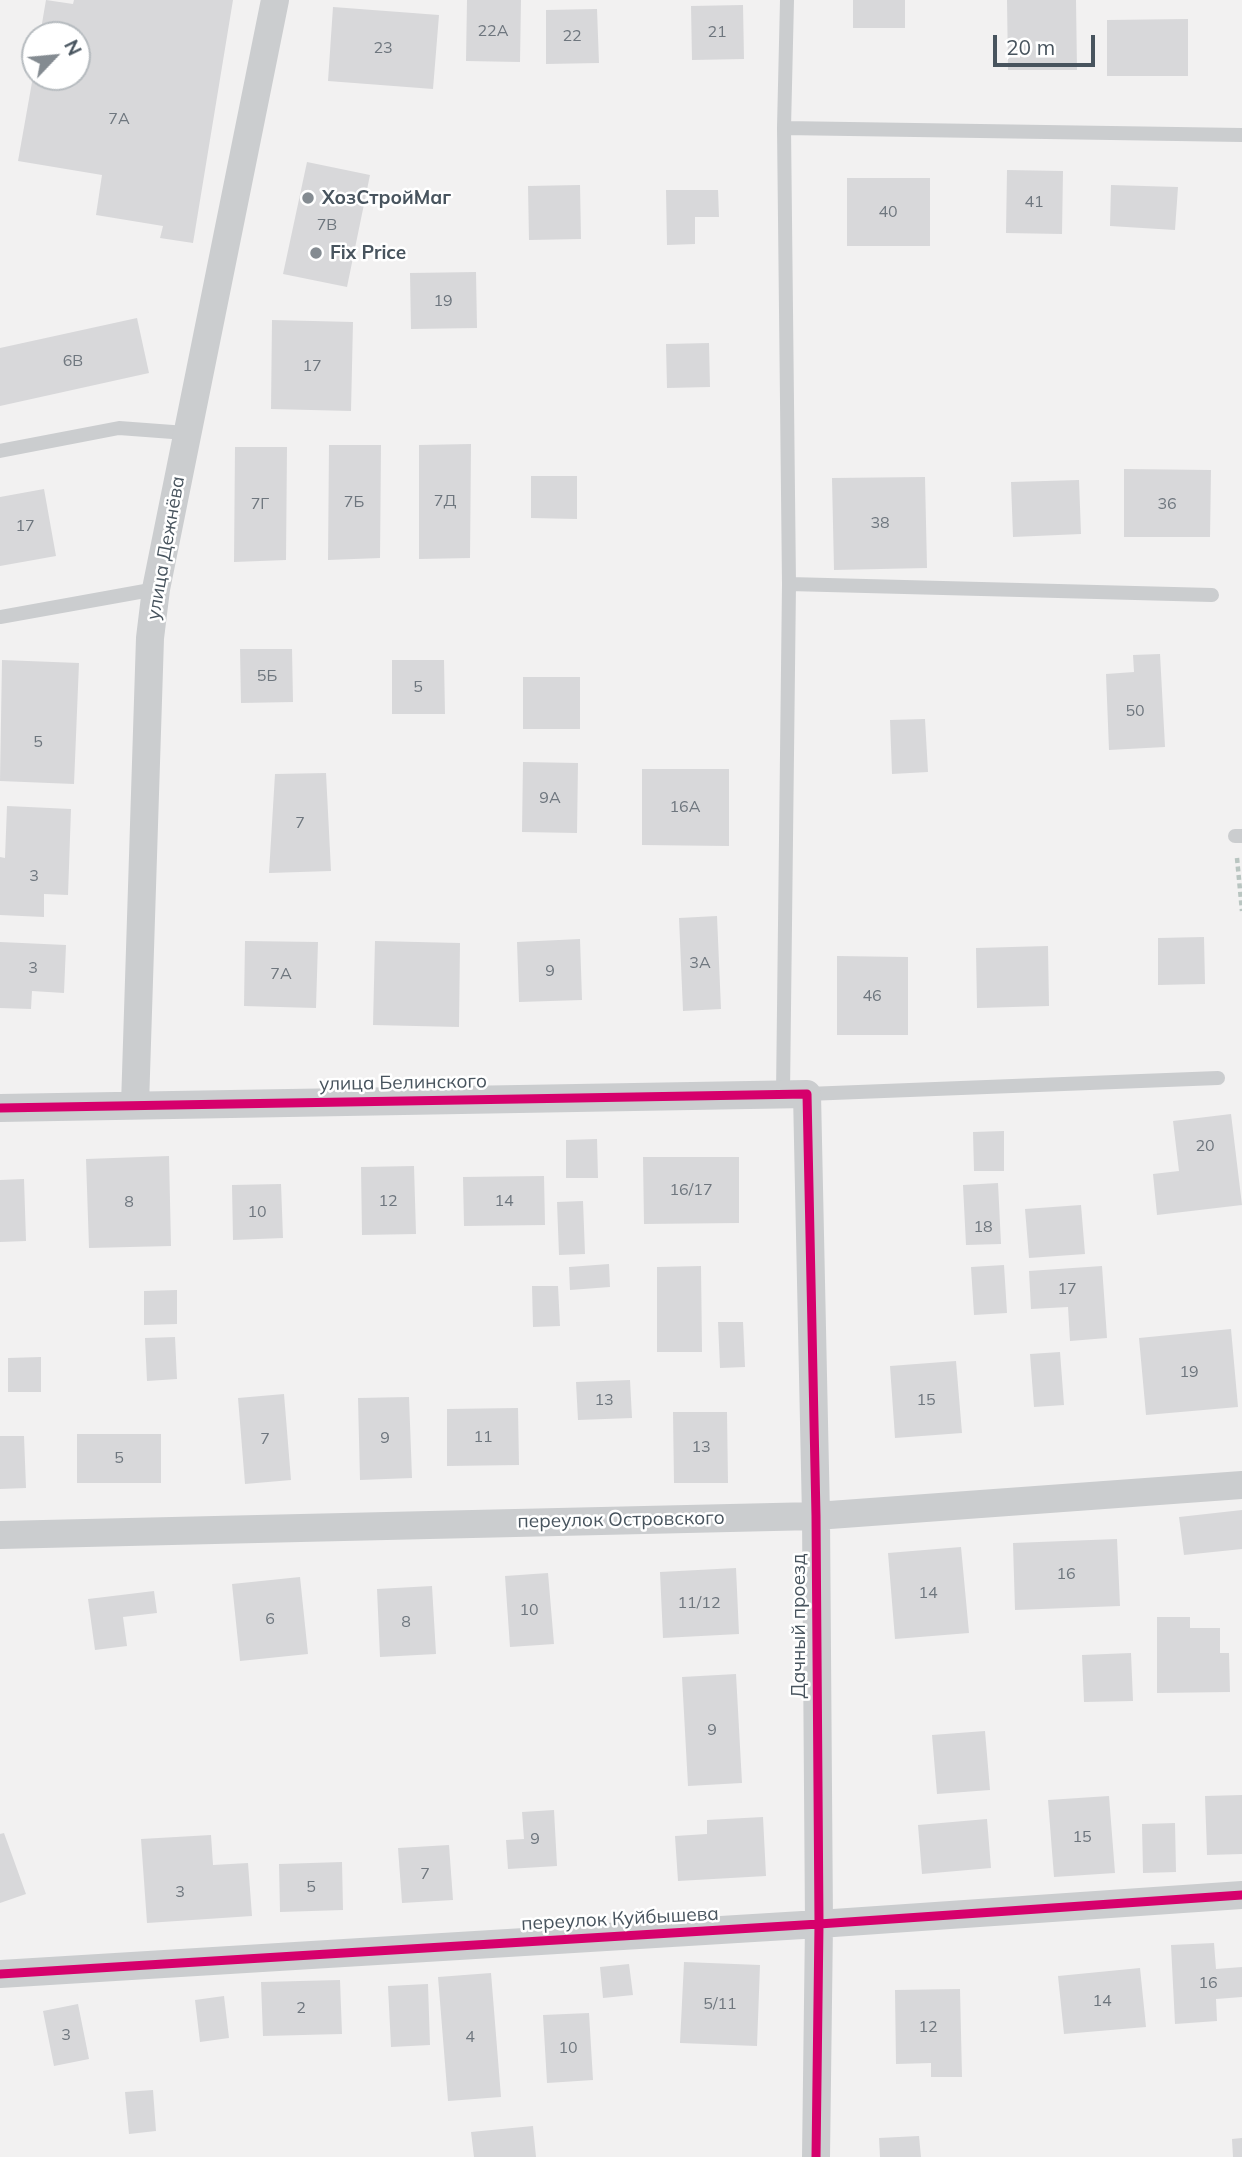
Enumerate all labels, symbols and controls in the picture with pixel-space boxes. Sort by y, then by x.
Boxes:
north arrow [21,21,91,91]
house number: 22А [478,21,508,41]
scale bar [997,21,1098,65]
house number: 21 [707,22,727,42]
house number: 22 [562,26,582,46]
text: 20 m [1006,34,1055,60]
text: N [59,36,87,59]
house number: 23 [373,38,393,58]
house number: 7А [108,109,130,129]
place label: ХозСтройМаг [322,187,451,209]
marker: ХозСтройМаг [300,190,316,206]
house number: 41 [1024,192,1044,212]
house number: 40 [878,202,898,222]
house number: 7В [317,215,337,235]
place label: Fix Price [330,242,406,264]
marker: Fix Price [308,245,324,261]
house number: 19 [433,291,453,311]
house number: 6В [63,351,83,371]
house number: 17 [302,356,322,376]
street label: улица Дежнёва [142,474,190,622]
house number: 7Д [434,491,456,511]
house number: 7Б [344,492,364,512]
house number: 7Г [251,494,269,514]
house number: 36 [1157,494,1177,514]
house number: 38 [870,513,890,533]
house number: 17 [15,516,35,536]
house number: 5Б [257,666,277,686]
house number: 5 [413,677,423,697]
house number: 50 [1125,701,1145,721]
house number: 5 [33,732,43,752]
house number: 9А [539,788,561,808]
house number: 16А [670,797,700,817]
house number: 7 [295,813,305,833]
house number: 3 [29,866,39,886]
house number: 3А [689,953,711,973]
house number: 3 [28,958,38,978]
house number: 9 [545,961,555,981]
house number: 7А [270,964,292,984]
house number: 46 [862,986,882,1006]
street label: улица Белинского [319,1070,487,1096]
house number: 20 [1195,1136,1215,1156]
house number: 16/17 [670,1180,712,1200]
house number: 12 [378,1191,398,1211]
house number: 14 [494,1191,514,1211]
house number: 8 [124,1192,134,1212]
house number: 10 [247,1202,267,1222]
house number: 18 [973,1217,993,1237]
house number: 17 [1057,1279,1077,1299]
house number: 19 [1179,1362,1199,1382]
house number: 13 [594,1390,614,1410]
house number: 15 [916,1390,936,1410]
house number: 11 [473,1427,493,1447]
house number: 9 [380,1428,390,1448]
house number: 7 [260,1429,270,1449]
house number: 13 [691,1437,711,1457]
house number: 5 [114,1448,124,1468]
street label: переулок Островского [517,1507,725,1533]
street label: Дачный проезд [788,1553,810,1699]
house number: 16 [1056,1564,1076,1584]
house number: 14 [918,1583,938,1603]
house number: 11/12 [678,1593,720,1613]
house number: 10 [519,1600,539,1620]
house number: 6 [265,1609,275,1629]
house number: 8 [401,1612,411,1632]
house number: 9 [707,1720,717,1740]
house number: 15 [1072,1827,1092,1847]
house number: 9 [530,1829,540,1849]
house number: 7 [420,1864,430,1884]
house number: 5 [306,1877,316,1897]
house number: 3 [175,1882,185,1902]
street label: переулок Куйбышева [521,1902,719,1936]
house number: 16 [1198,1973,1218,1993]
house number: 14 [1092,1991,1112,2011]
house number: 5/11 [703,1994,737,2014]
house number: 2 [296,1998,306,2018]
house number: 12 [918,2017,938,2037]
house number: 3 [61,2025,71,2045]
house number: 4 [465,2027,475,2047]
house number: 10 [558,2038,578,2058]

